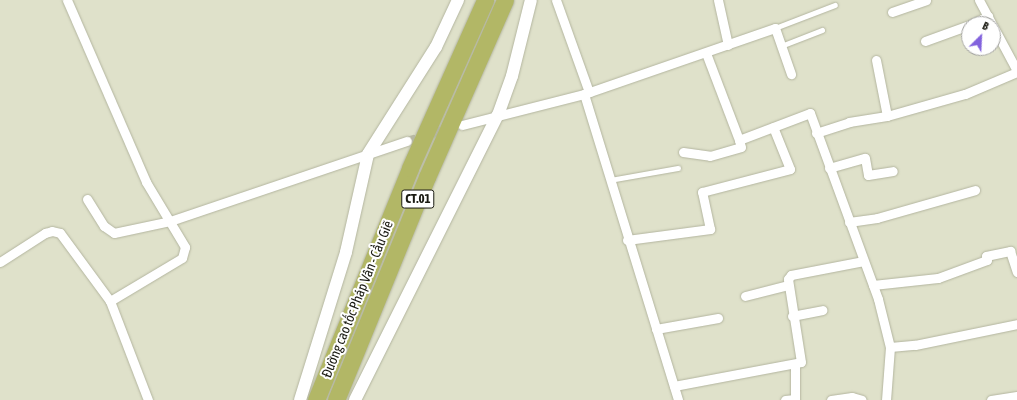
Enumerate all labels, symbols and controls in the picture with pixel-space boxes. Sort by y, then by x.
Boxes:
north arrow [961,16,1001,56]
text: B [981,19,990,32]
road number: CT.01 [401,188,435,210]
street label: Đường cao tốc Pháp Vân - Cầu Giẽ [318,218,396,380]

